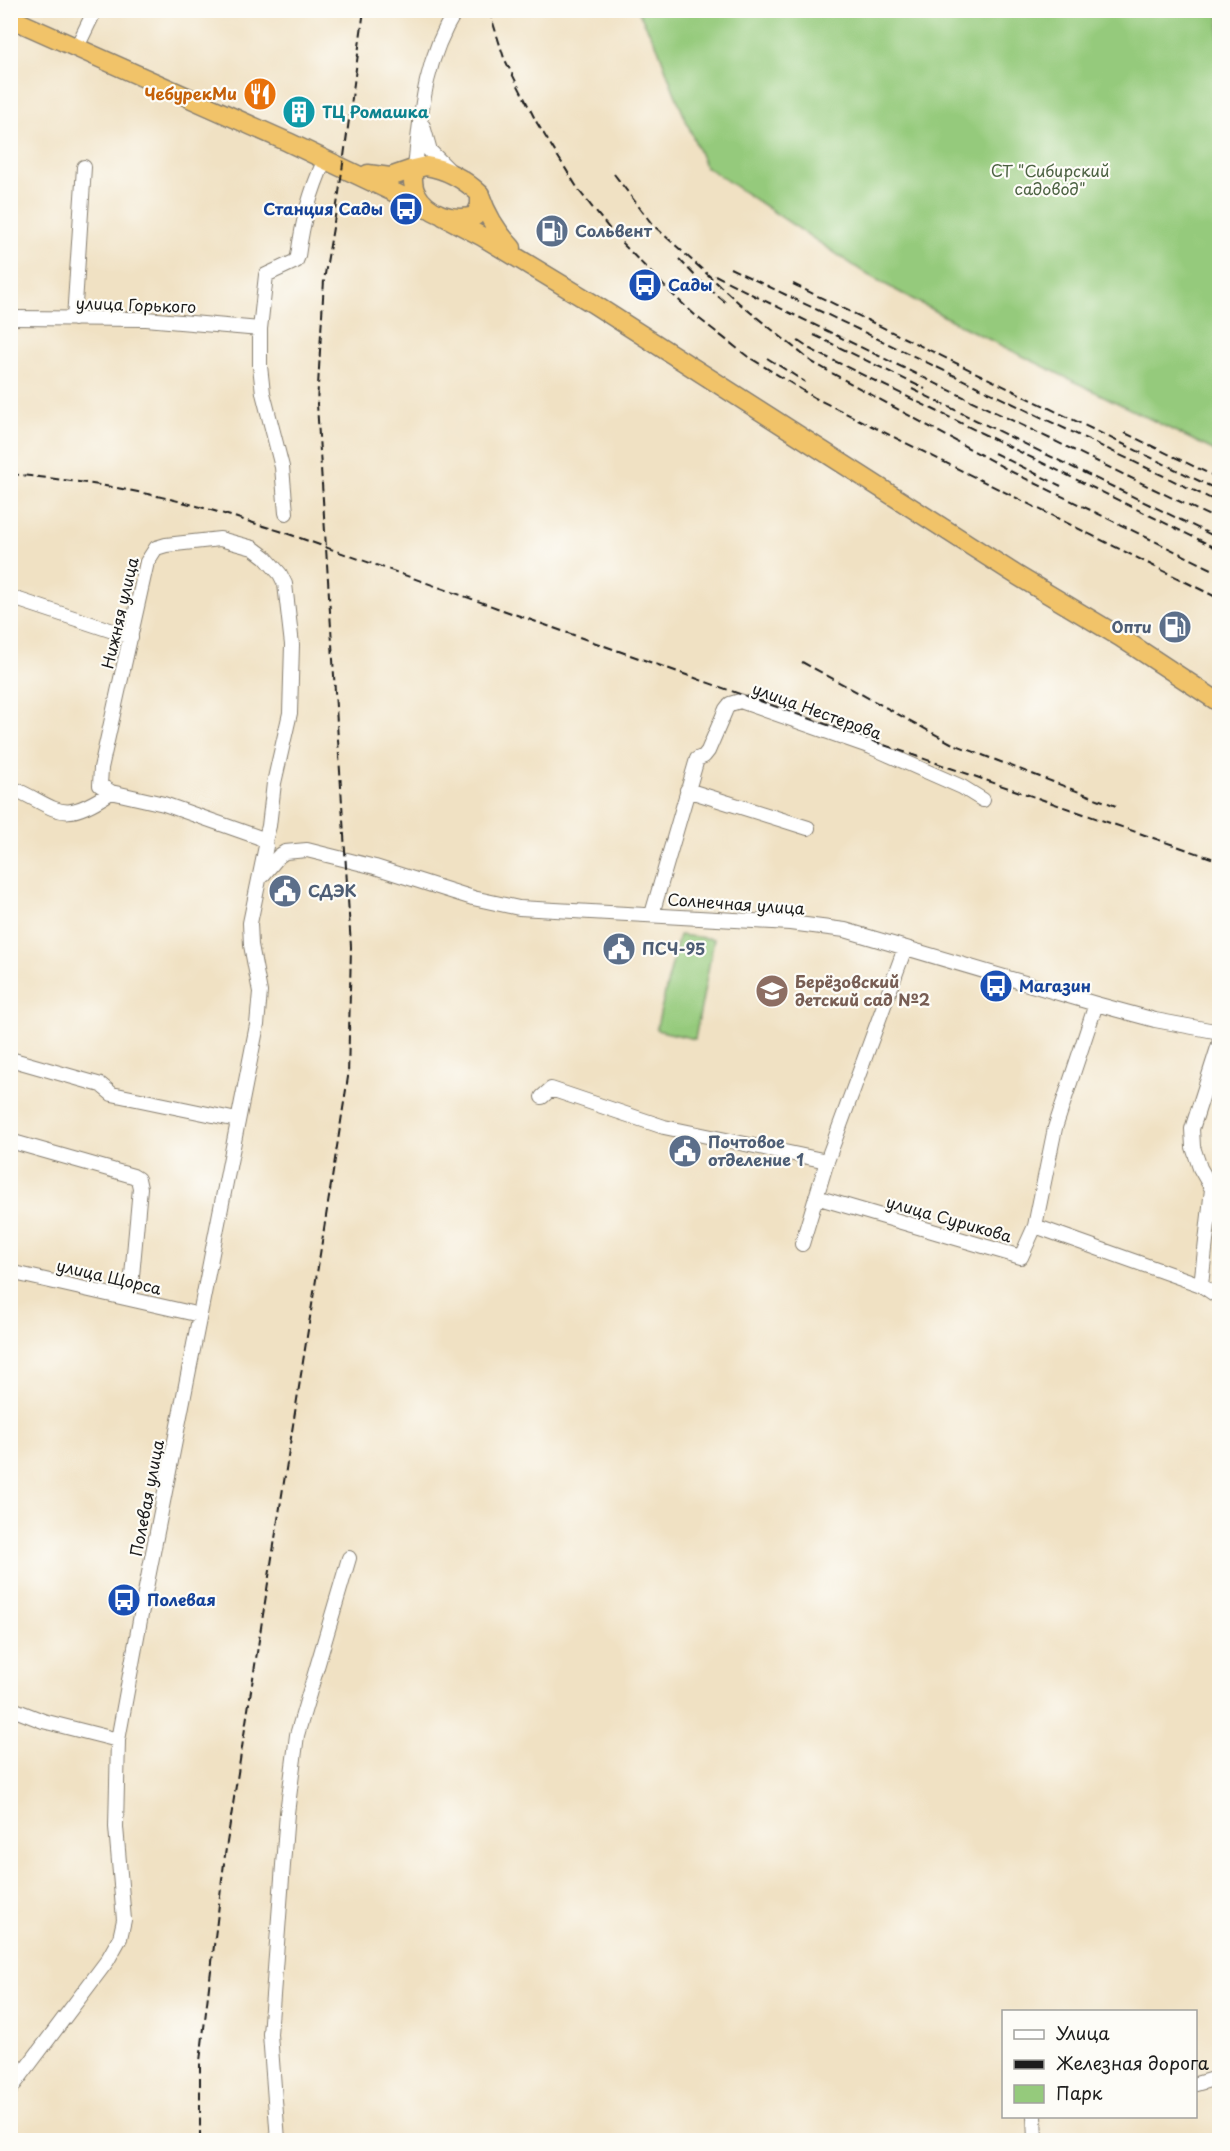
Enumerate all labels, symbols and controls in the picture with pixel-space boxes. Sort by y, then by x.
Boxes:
restaurant icon: ЧебурекМи [242,76,278,112]
place label: ЧебурекМи [144,81,237,105]
building icon: ТЦ Ромашка [281,94,317,130]
place label: ТЦ Ромашка [322,99,429,123]
park label: СТ "Сибирский садовод" [991,158,1109,200]
bus stop icon: Станция Сады [388,191,424,227]
place label: Станция Сады [263,196,383,220]
fuel station icon: Сольвент [534,213,570,249]
place label: Сольвент [575,218,653,242]
bus stop icon: Сады [627,267,663,303]
place label: Сады [668,272,712,296]
street label: улица Горького [75,290,197,318]
street label: Нижняя улица [95,555,144,671]
fuel station icon: Опти [1157,609,1193,645]
place label: Опти [1111,614,1152,638]
street label: улица Нестерова [749,676,885,745]
public building icon: СДЭК [267,873,303,909]
place label: СДЭК [308,878,356,902]
street label: Солнечная улица [667,886,806,920]
public building icon: ПСЧ-95 [601,931,637,967]
place label: ПСЧ-95 [642,936,705,960]
bus stop icon: Магазин [978,968,1014,1004]
place label: Берёзовский детский сад №2 [795,969,930,1011]
school or university icon: Берёзовский детский сад №2 [754,973,790,1009]
place label: Магазин [1019,973,1091,997]
place label: Почтовое отделение 1 [708,1129,804,1171]
public building icon: Почтовое отделение 1 [667,1133,703,1169]
street label: улица Сурикова [884,1189,1015,1247]
street label: улица Щорса [54,1252,164,1300]
street label: Полевая улица [123,1437,169,1558]
bus stop icon: Полевая [106,1582,142,1618]
place label: Полевая [147,1587,216,1611]
legend [1002,2010,1197,2118]
text: Улица [1056,2019,1110,2046]
text: Железная дорога [1056,2049,1210,2076]
text: Парк [1056,2079,1103,2106]

